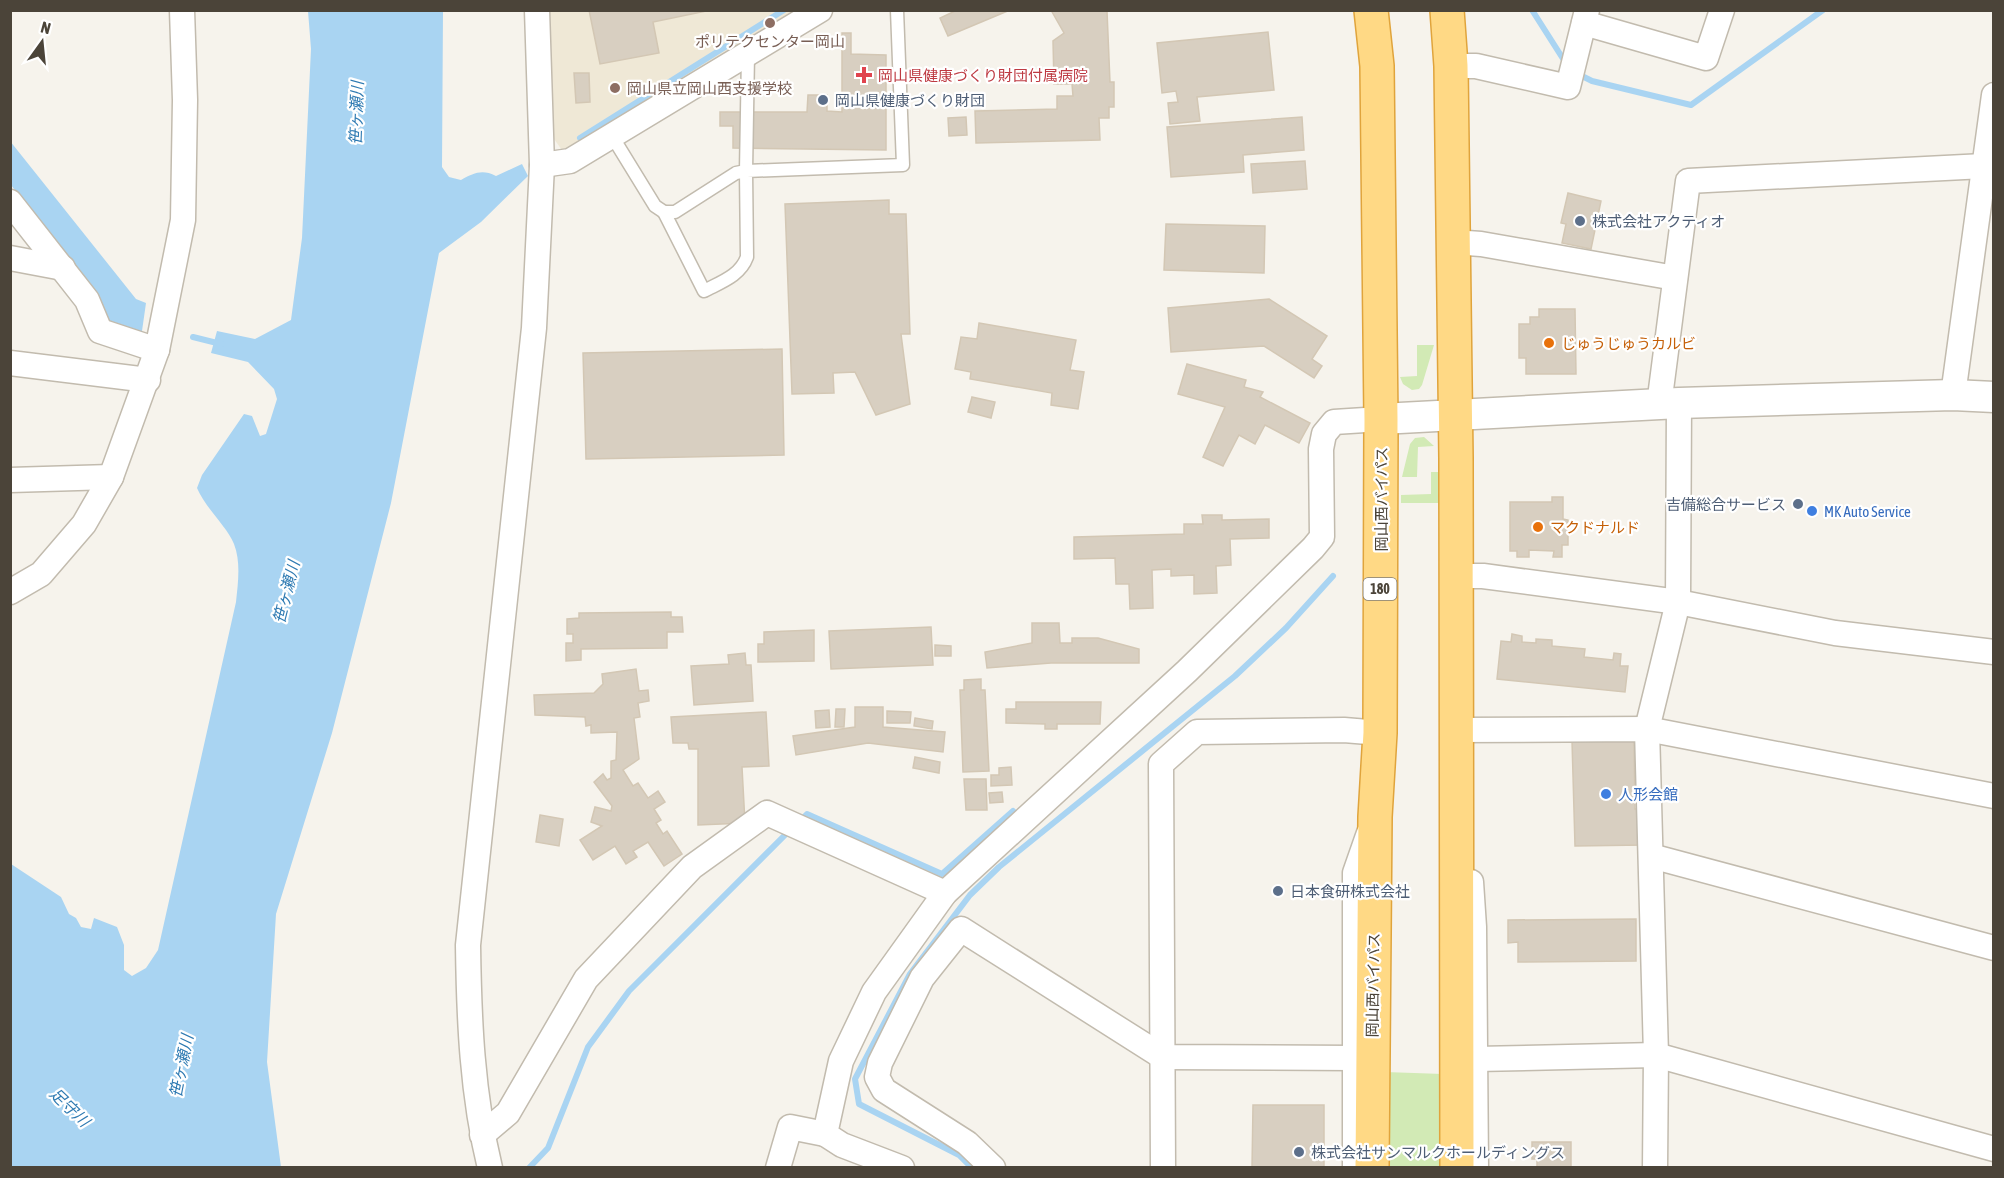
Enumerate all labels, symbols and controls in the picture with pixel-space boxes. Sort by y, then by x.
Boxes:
north arrow [12,12,72,72]
marker: ポリテクセンター岡山 [763,16,777,30]
text: N [39,18,53,37]
place label: ポリテクセンター岡山 [695,33,845,50]
marker: 岡山県健康づくり財団付属病院 [855,66,873,84]
place label: 岡山県健康づくり財団付属病院 [878,67,1088,84]
water label: 笹ヶ瀬川 [346,79,366,145]
place label: 岡山県立岡山西支援学校 [627,80,792,97]
marker: 岡山県立岡山西支援学校 [608,81,622,95]
place label: 岡山県健康づくり財団 [835,92,985,109]
marker: 岡山県健康づくり財団 [816,93,830,107]
place label: 株式会社アクティオ [1592,213,1725,230]
marker: 株式会社アクティオ [1573,214,1587,228]
place label: じゅうじゅうカルビ [1561,335,1696,352]
marker: じゅうじゅうカルビ [1542,336,1556,350]
street label: 岡山西バイパス [1373,447,1390,551]
place label: 吉備総合サービス [1666,496,1786,513]
marker: 吉備総合サービス [1791,497,1805,511]
place label: MK Auto Service [1824,503,1911,520]
marker: MK Auto Service [1805,504,1819,518]
place label: マクドナルド [1550,519,1640,536]
marker: マクドナルド [1531,520,1545,534]
water label: 笹ヶ瀬川 [270,557,303,625]
road number: 180 [1364,578,1396,600]
place label: 人形会館 [1618,786,1678,803]
marker: 人形会館 [1599,787,1613,801]
place label: 日本食研株式会社 [1290,883,1410,900]
marker: 日本食研株式会社 [1271,884,1285,898]
street label: 岡山西バイパス [1364,933,1382,1037]
water label: 笹ヶ瀬川 [166,1031,196,1099]
water label: 足守川 [46,1084,95,1132]
place label: 株式会社サンマルクホールディングス [1311,1144,1565,1161]
marker: 株式会社サンマルクホールディングス [1292,1145,1306,1159]

